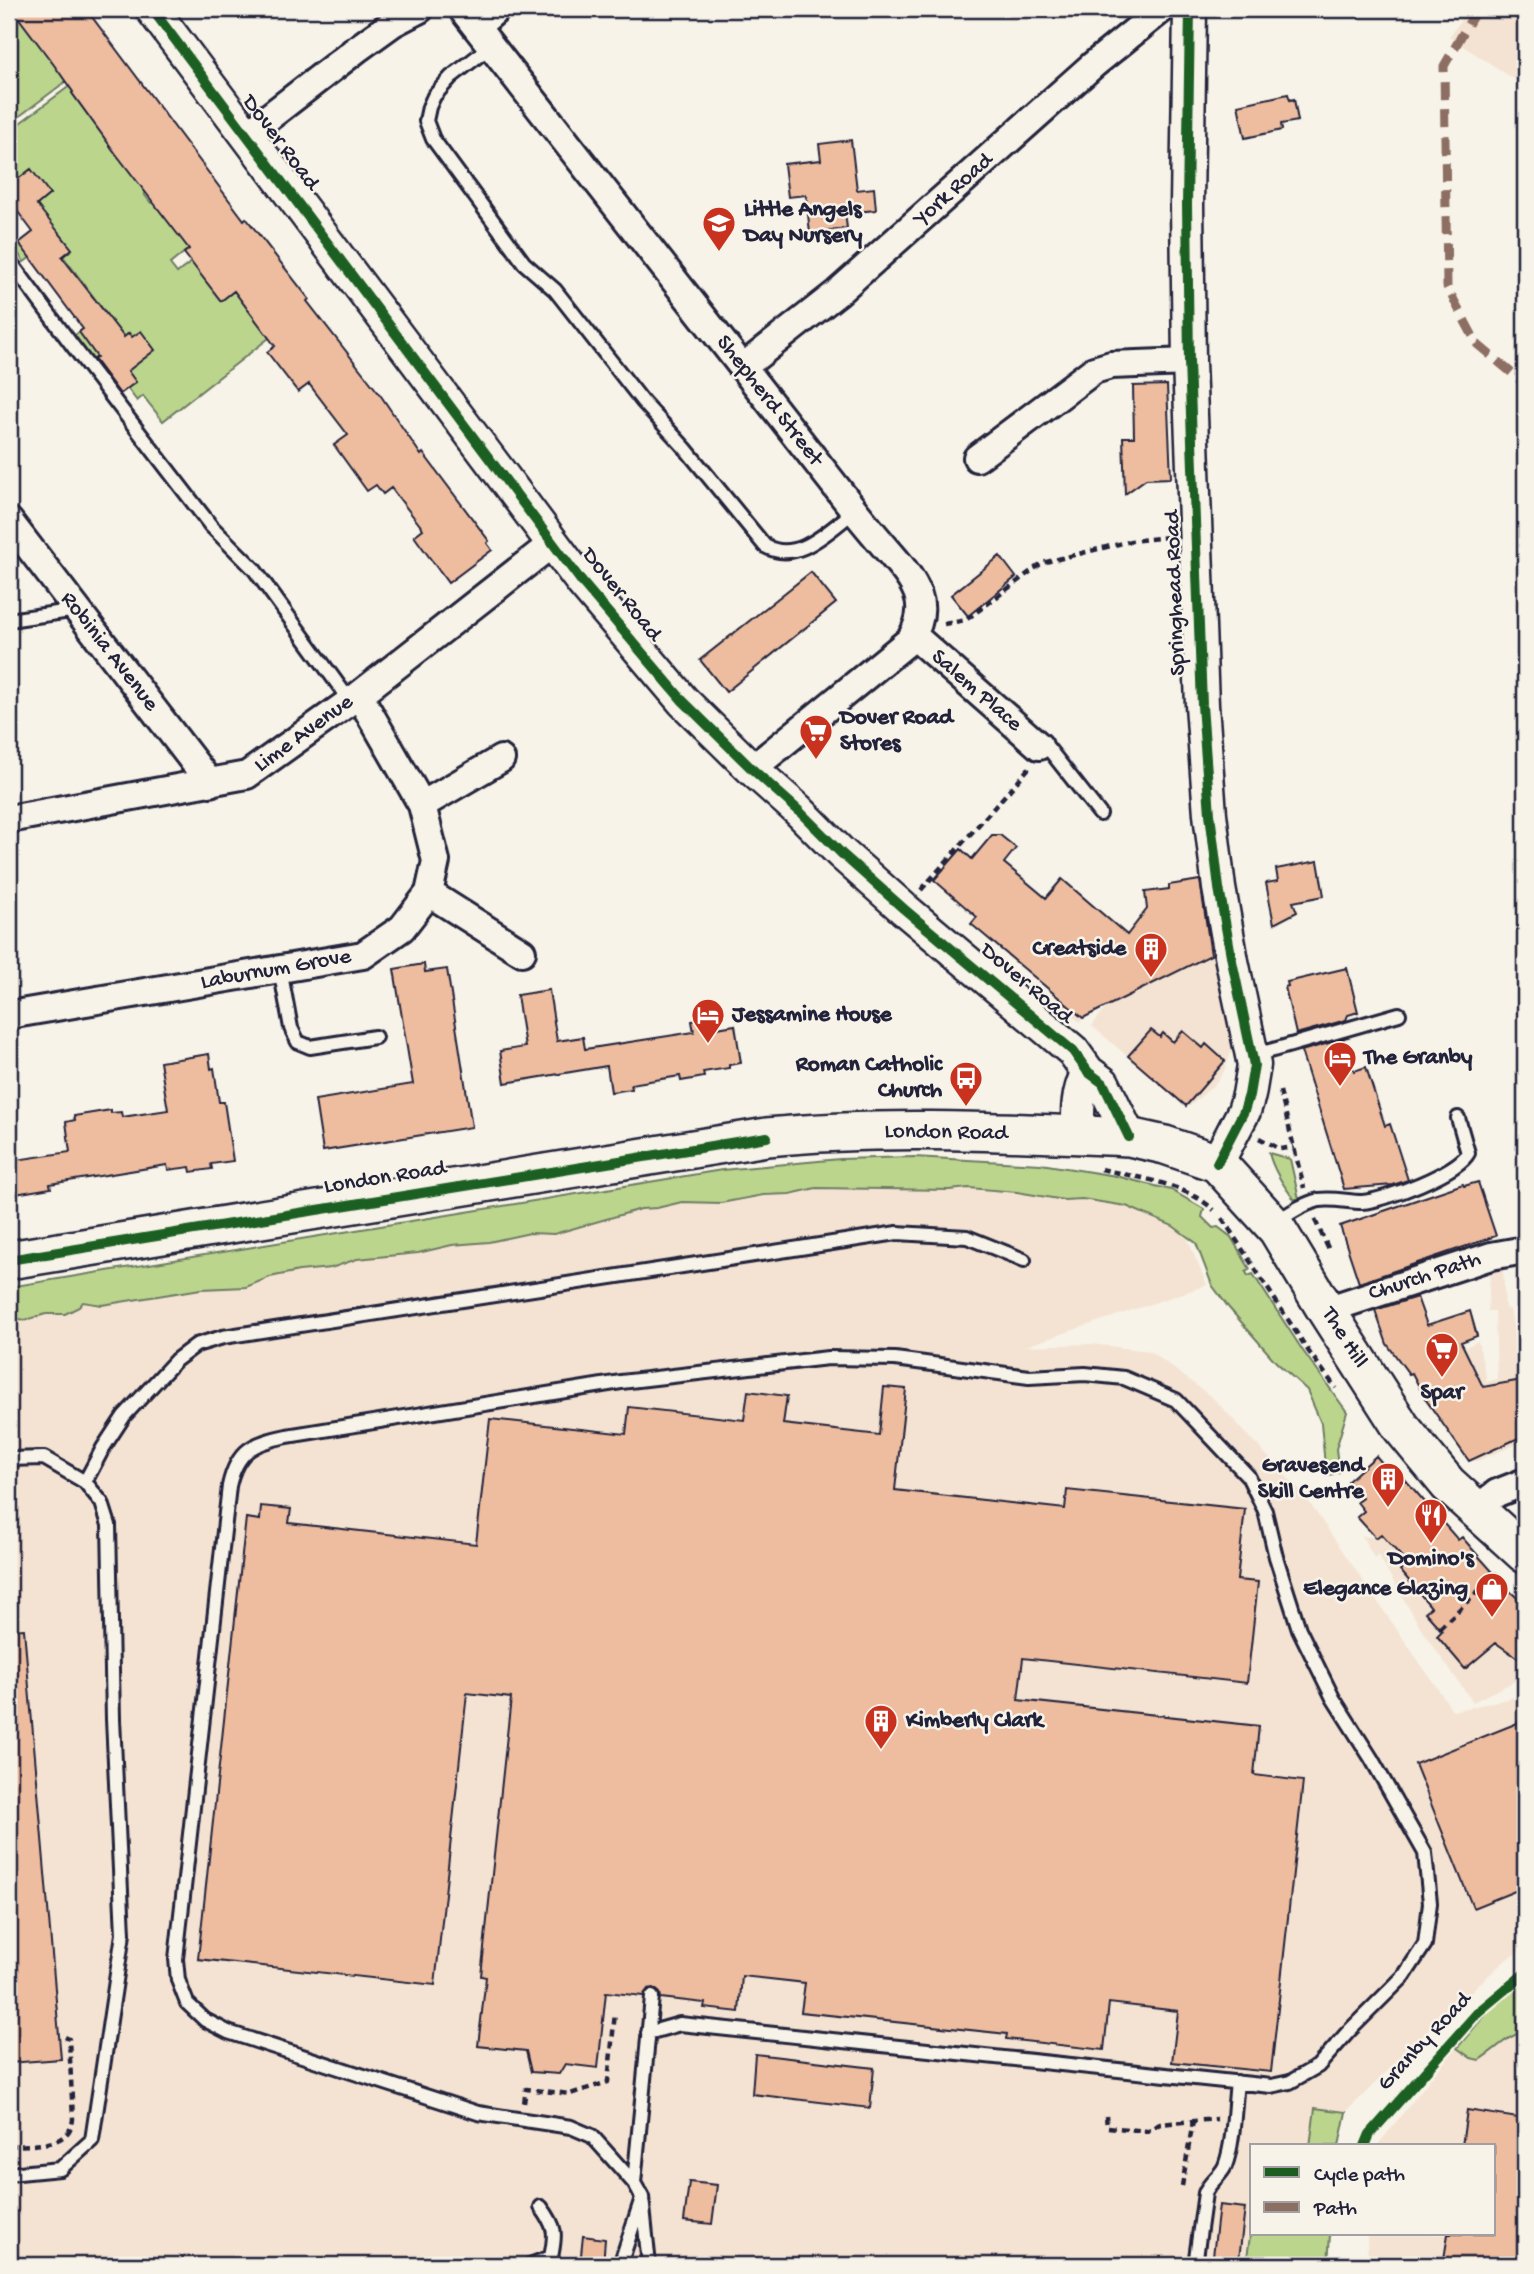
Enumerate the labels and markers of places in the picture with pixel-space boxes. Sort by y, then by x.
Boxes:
place label: Little Angels Day Nursery [742,197,863,250]
school or university icon: Little Angels Day Nursery [700,204,738,253]
place label: Dover Road Stores [838,705,955,758]
supermarket icon: Dover Road Stores [797,712,835,761]
building icon: Creatside [1132,930,1170,979]
place label: Creatside [1033,936,1127,963]
hotel icon: Jessamine House [689,996,727,1045]
place label: Jessamine House [731,1002,893,1029]
hotel icon: The Granby [1321,1039,1359,1088]
place label: The Granby [1362,1045,1473,1072]
place label: Roman Catholic Church [795,1052,943,1105]
bus stop icon: Roman Catholic Church [947,1059,985,1108]
supermarket icon: Spar [1423,1330,1461,1379]
place label: Spar [1421,1380,1466,1407]
place label: Gravesend Skill Centre [1258,1453,1367,1506]
building icon: Gravesend Skill Centre [1369,1460,1407,1509]
restaurant icon: Domino's [1412,1496,1450,1545]
place label: Domino's [1386,1546,1475,1573]
shop icon: Elegance Glazing [1473,1570,1511,1619]
place label: Elegance Glazing [1303,1576,1468,1603]
building icon: Kimberly Clark [862,1702,900,1751]
place label: Kimberly Clark [905,1708,1045,1735]

